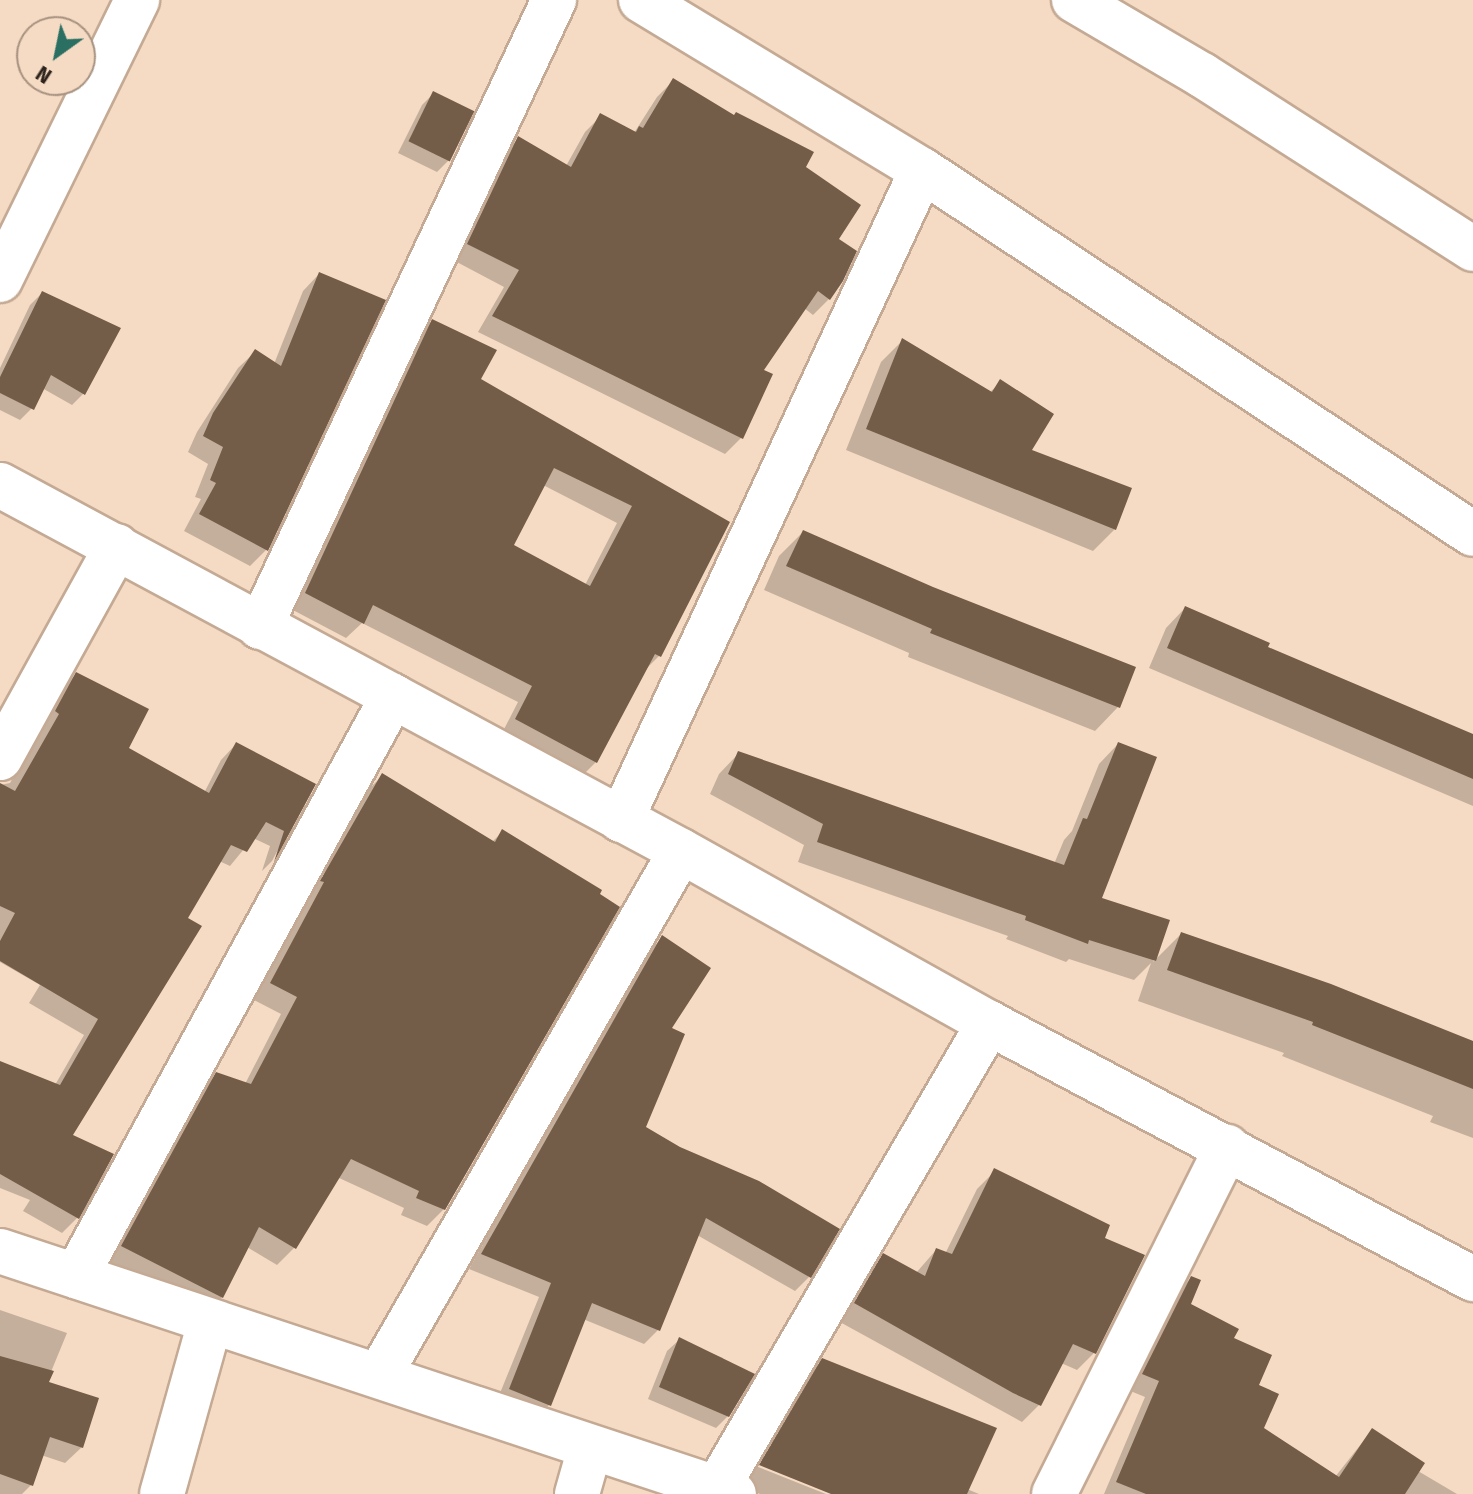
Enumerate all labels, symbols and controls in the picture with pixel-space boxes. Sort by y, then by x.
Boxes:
north arrow [16,16,96,96]
text: N [31,60,57,90]

